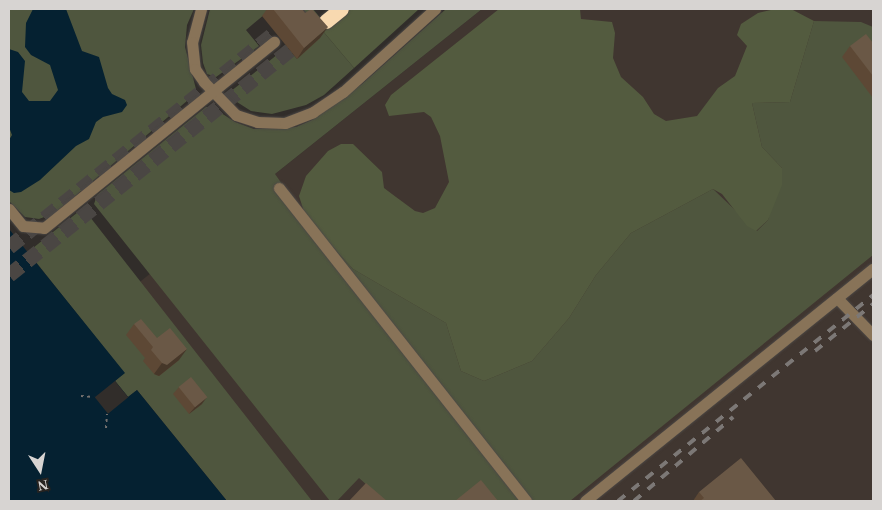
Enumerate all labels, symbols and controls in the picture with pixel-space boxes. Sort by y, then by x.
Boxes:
north arrow [15,445,65,495]
text: N [37,477,49,494]

